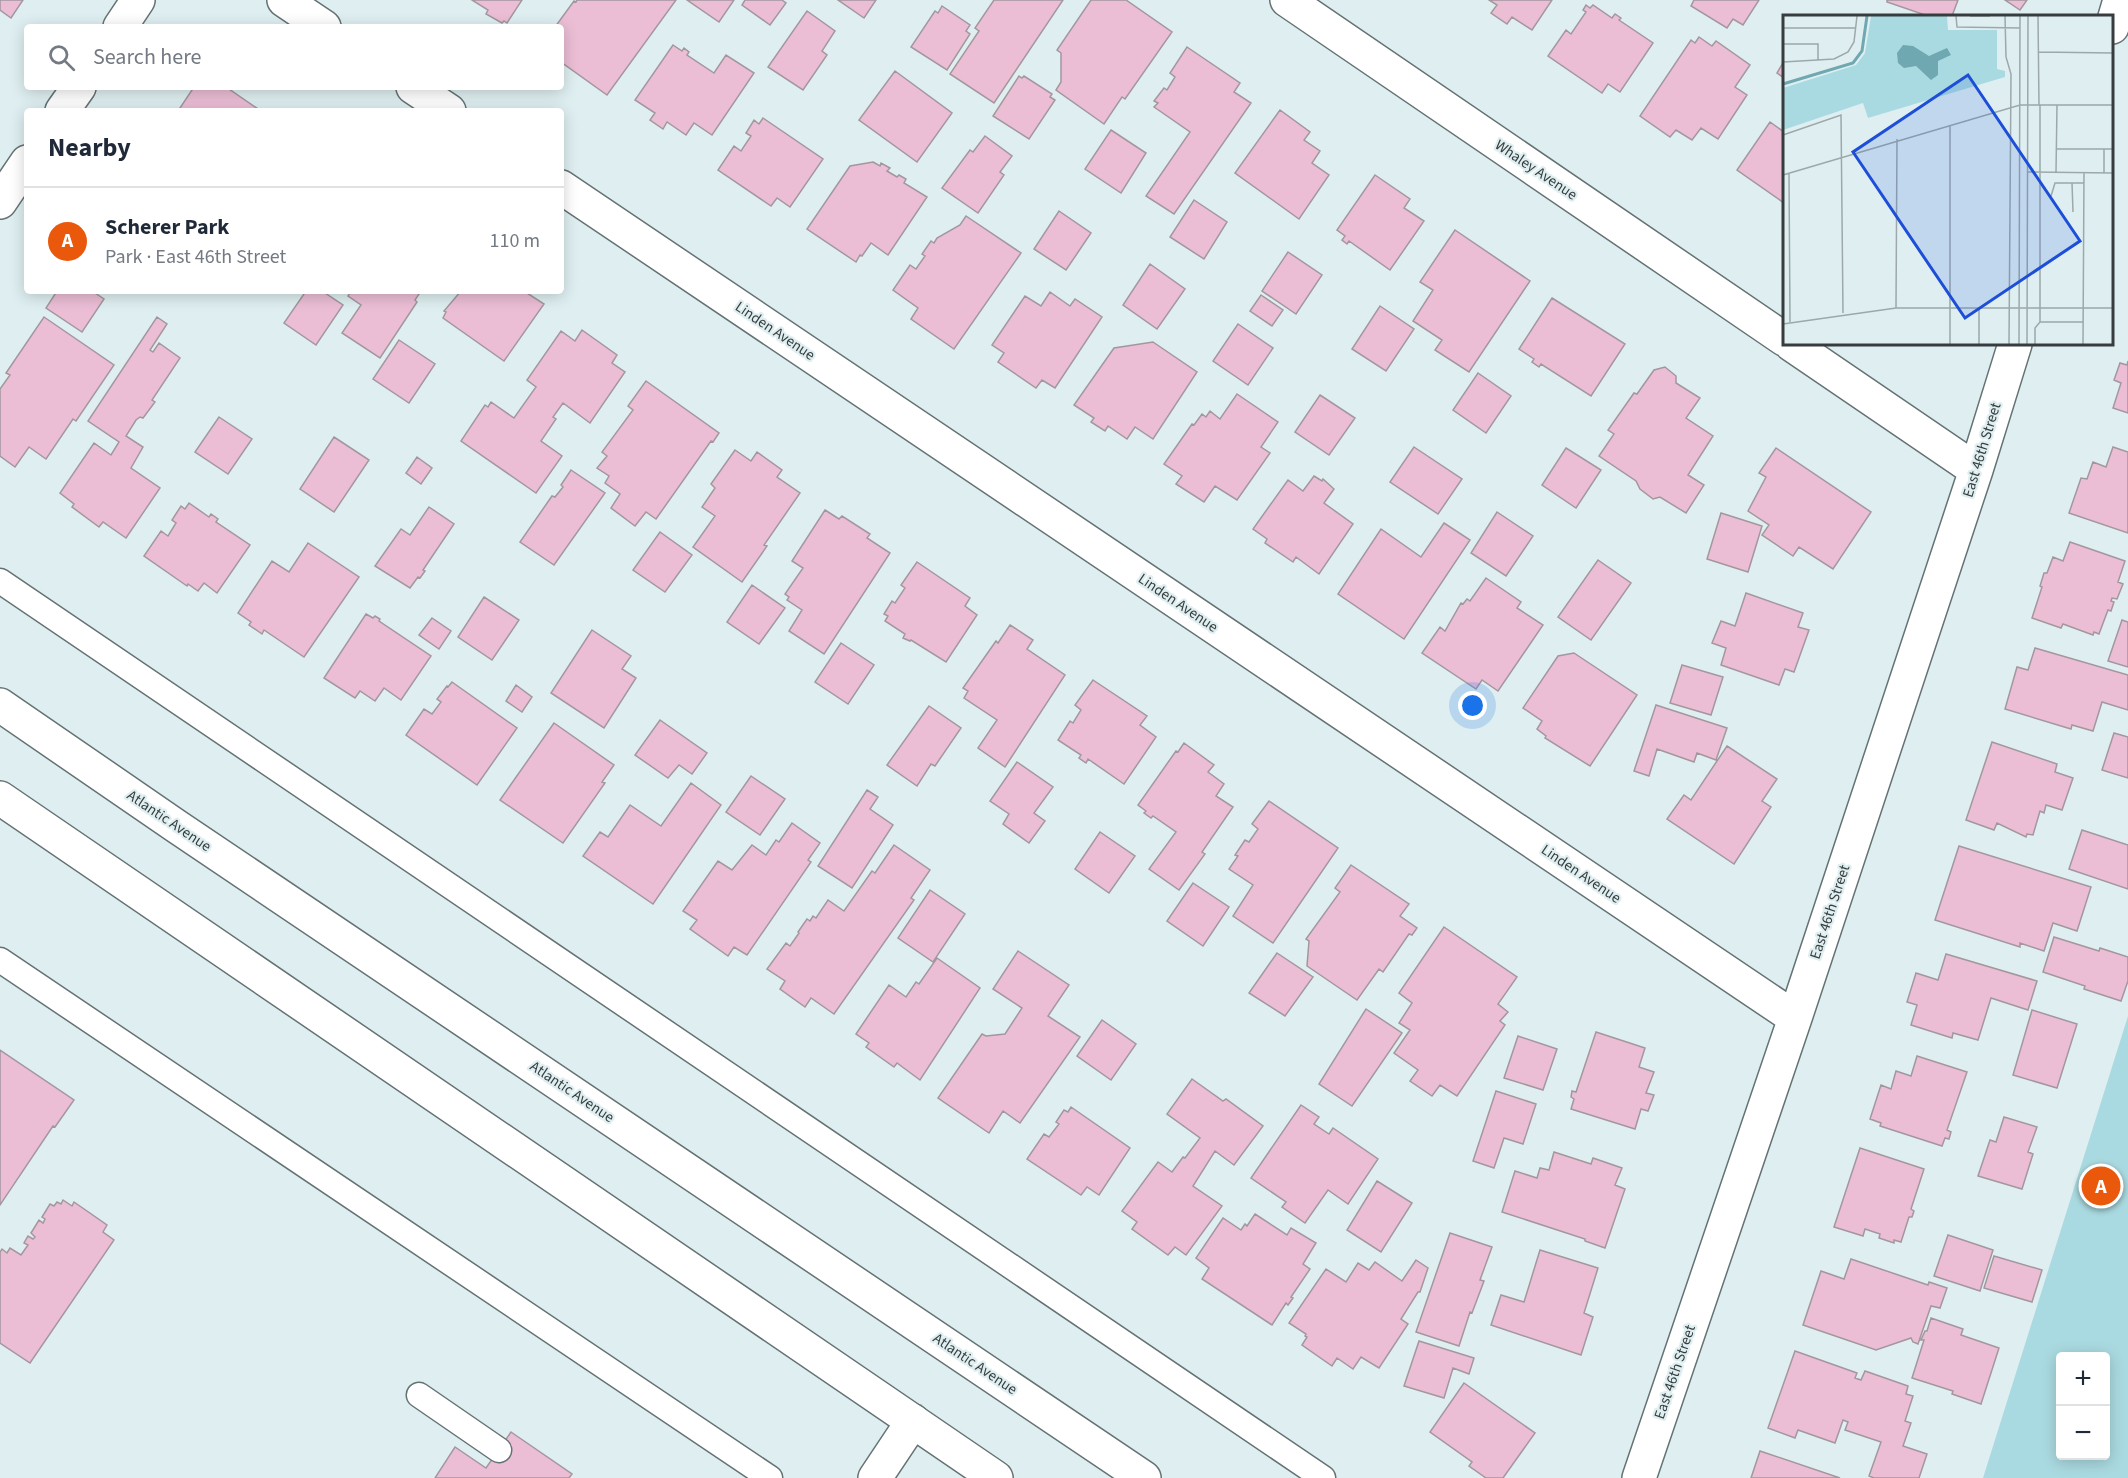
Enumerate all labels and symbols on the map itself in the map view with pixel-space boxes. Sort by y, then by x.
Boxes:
inset map [1783,15,2113,345]
street label: Whaley Avenue [1491,135,1581,205]
street label: Linden Avenue [731,296,819,366]
street label: East 46th Street [1958,400,2006,500]
street label: Linden Avenue [1134,568,1222,638]
your location [1458,691,1487,720]
street label: Atlantic Avenue [123,785,215,857]
street label: Linden Avenue [1537,839,1625,909]
street label: East 46th Street [1805,862,1855,962]
street label: Atlantic Avenue [526,1056,618,1128]
pin: A [2082,1164,2120,1208]
street label: East 46th Street [1649,1322,1701,1422]
street label: Atlantic Avenue [929,1328,1021,1400]

